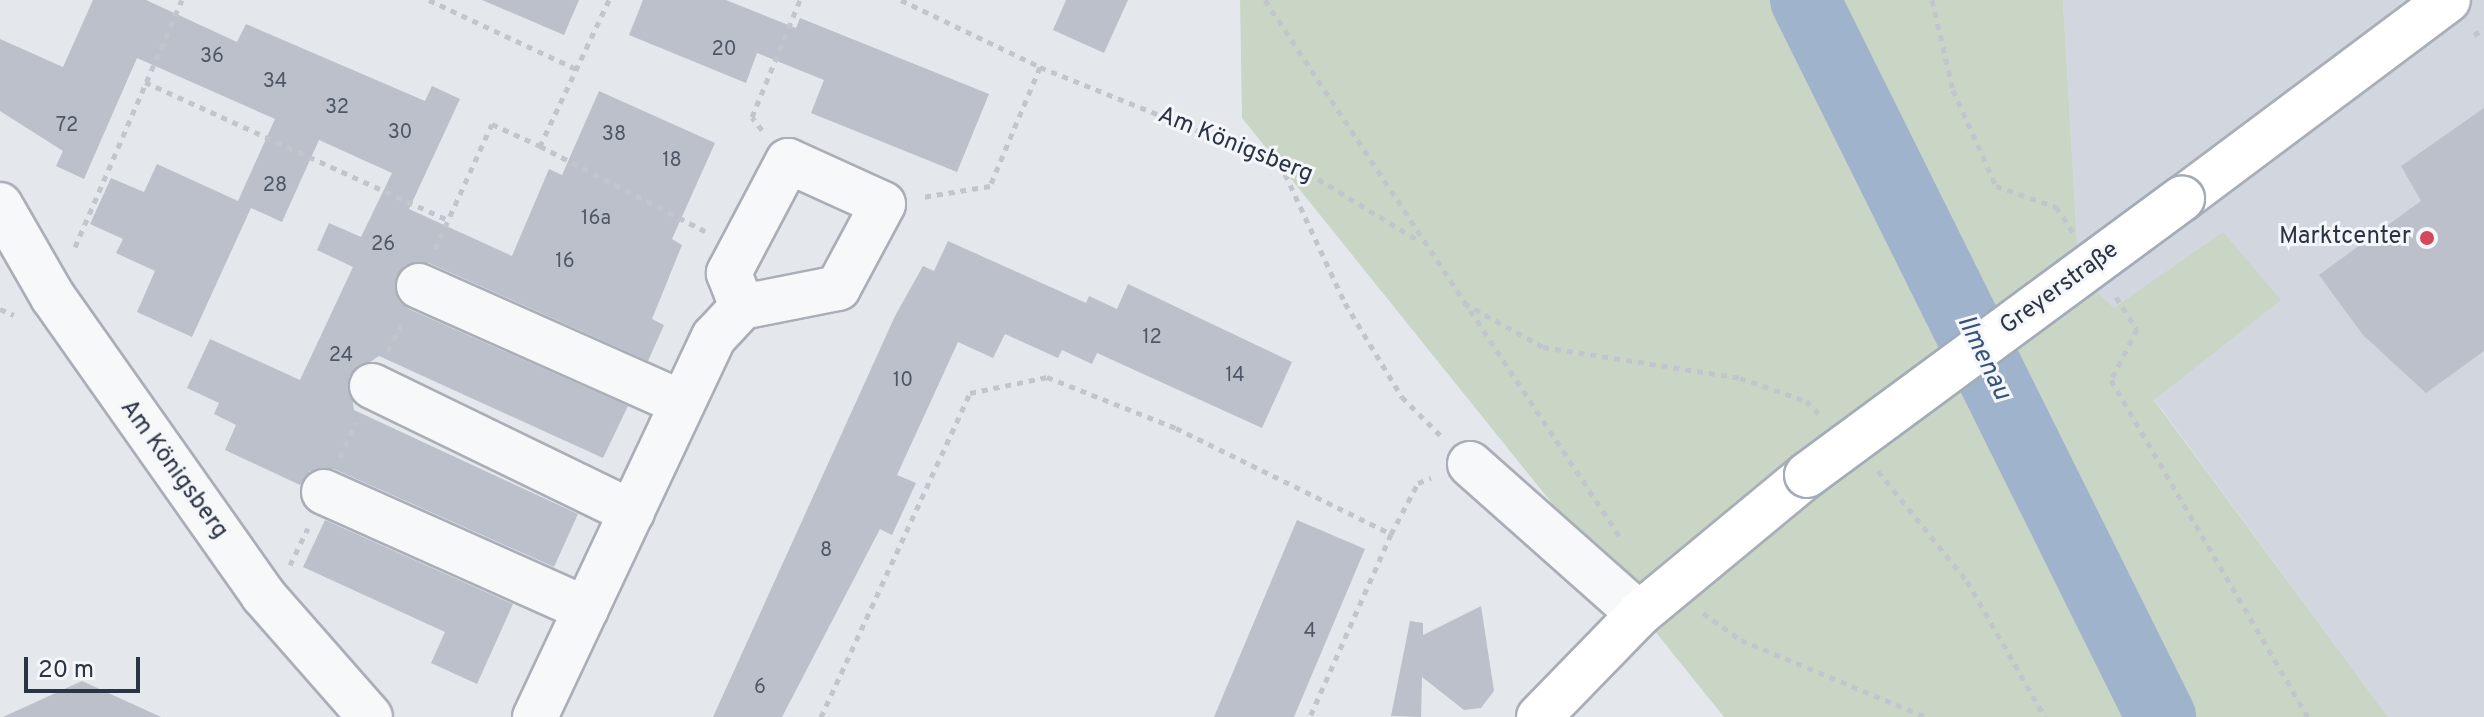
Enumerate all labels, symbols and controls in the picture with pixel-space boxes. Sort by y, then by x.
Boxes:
house number: 20 [711,38,737,62]
house number: 36 [200,45,224,69]
house number: 34 [263,70,287,94]
house number: 32 [325,96,349,120]
street label: Am Königsberg [1153,102,1317,190]
house number: 72 [56,114,78,138]
house number: 30 [388,121,412,145]
house number: 38 [602,123,626,147]
house number: 18 [662,149,682,173]
house number: 28 [263,174,287,198]
house number: 16a [581,207,611,231]
place label: Marktcenter [2279,224,2411,252]
marker: Marktcenter [2418,229,2436,247]
house number: 26 [371,233,395,257]
street label: Greyerstraße [1995,236,2125,342]
house number: 16 [555,250,575,274]
water label: Ilmenau [1949,311,2017,405]
house number: 12 [1142,326,1162,350]
house number: 24 [329,344,353,368]
house number: 14 [1225,364,1245,388]
house number: 10 [893,369,913,393]
street label: Am Königsberg [113,395,233,545]
house number: 8 [820,539,832,563]
house number: 4 [1304,620,1316,644]
scale bar [28,641,144,691]
text: 20 m [38,656,94,686]
house number: 6 [754,676,766,700]

